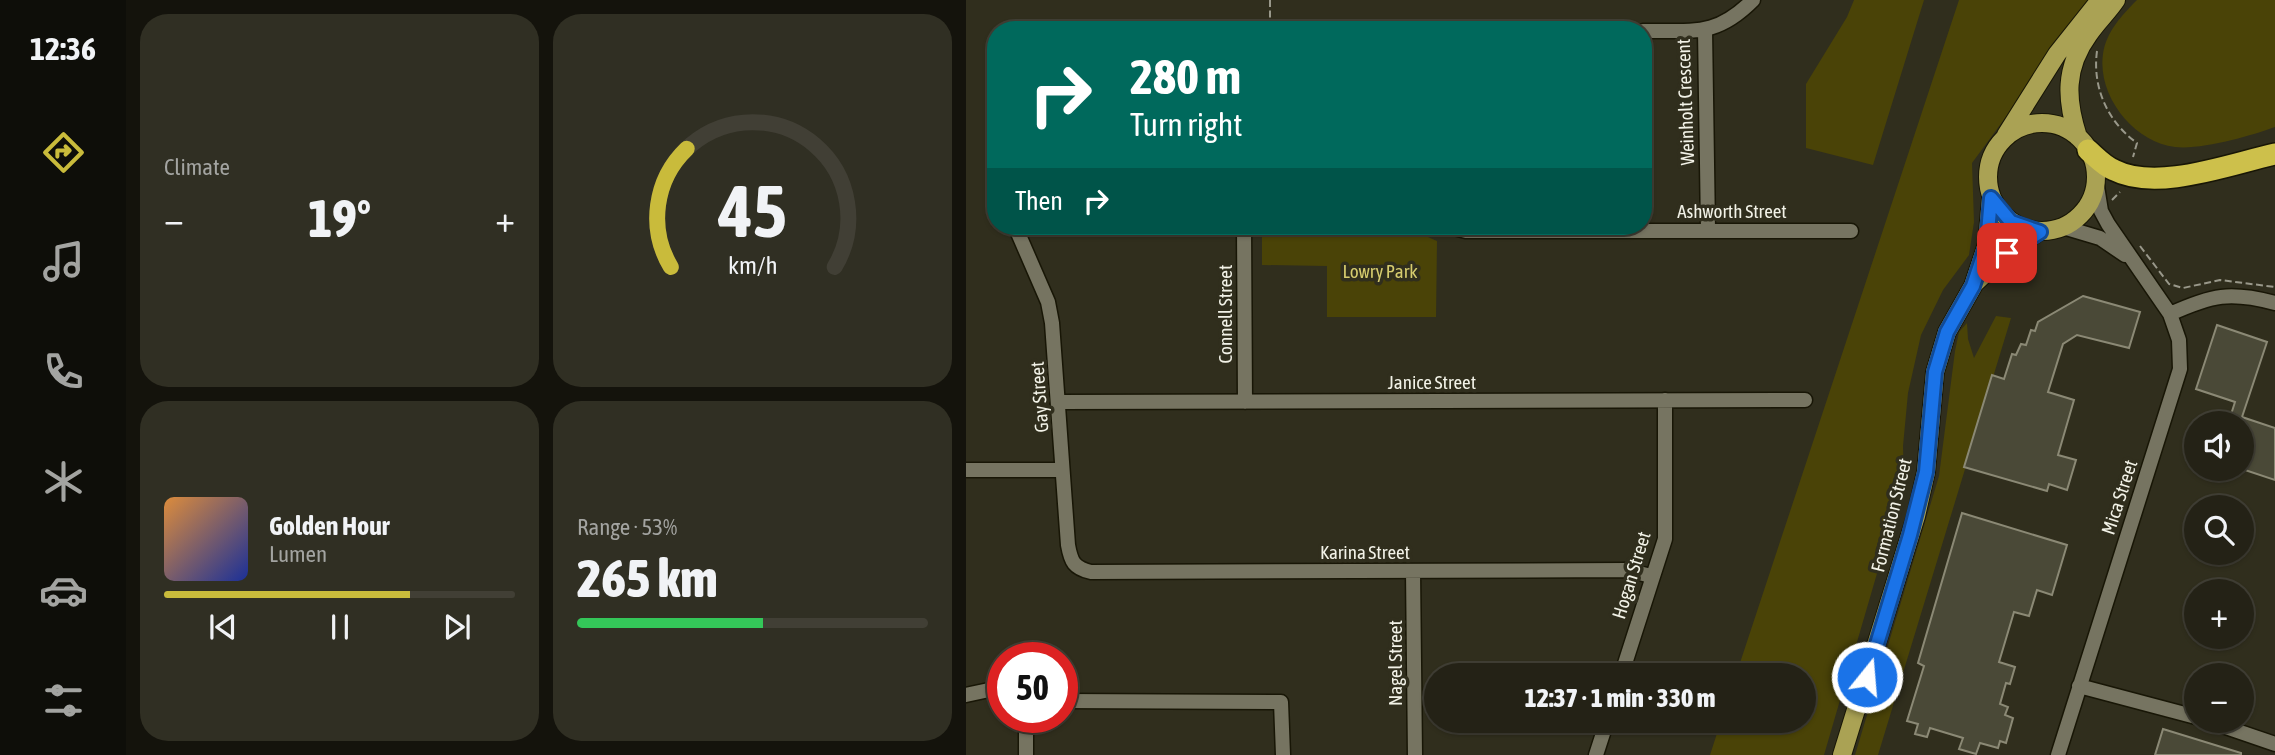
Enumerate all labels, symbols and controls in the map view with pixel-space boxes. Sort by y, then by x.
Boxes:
text: 12:36 [30,30,96,67]
street label: Weinholt Crescent [1672,38,1698,166]
text: 280 m [1130,48,1241,104]
icon: right [1015,49,1106,140]
text: Turn right [1130,106,1243,143]
icon: directions [39,128,88,177]
text: Climate [164,154,230,180]
text: 45 [717,169,787,252]
icon: right [1077,182,1115,220]
text: Then [1015,186,1063,216]
text: 19° [308,188,371,248]
text: − [164,197,184,240]
text: + [495,197,515,240]
street label: Ashworth Street [1677,200,1787,222]
pin [1977,223,2037,283]
icon: arrive [1988,234,2026,272]
icon: music [39,237,88,286]
text: km/h [728,250,777,278]
park label: Lowry Park [1342,260,1418,282]
street label: Connell Street [1214,265,1236,363]
icon: phone [39,347,88,396]
street label: Gay Street [1026,361,1052,433]
street label: Janice Street [1388,371,1476,393]
map controls [2184,411,2254,733]
button: sound [2184,411,2254,481]
street label: Formation Street [1866,456,1916,574]
icon: climate [39,457,88,506]
street label: Mica Street [2097,457,2141,537]
button: search [2184,495,2254,565]
text: Golden Hour [269,511,389,541]
text: Range · 53% [577,514,677,540]
street label: Hogan Street [1607,529,1655,621]
text: Lumen [269,541,327,567]
street label: Karina Street [1320,541,1410,563]
text: 265 km [577,548,718,608]
icon: car [39,566,88,615]
button: + [2184,579,2254,649]
icon: previous [204,608,242,646]
icon: pause [321,608,359,646]
icon: next [438,608,476,646]
street label: Nagel Street [1384,620,1406,706]
position arrow [1830,640,1904,714]
speed limit sign: 50 [987,642,1078,733]
button: − [2184,663,2254,733]
icon: filters [39,676,88,725]
text: 12:37 · 1 min · 330 m [1525,683,1715,713]

